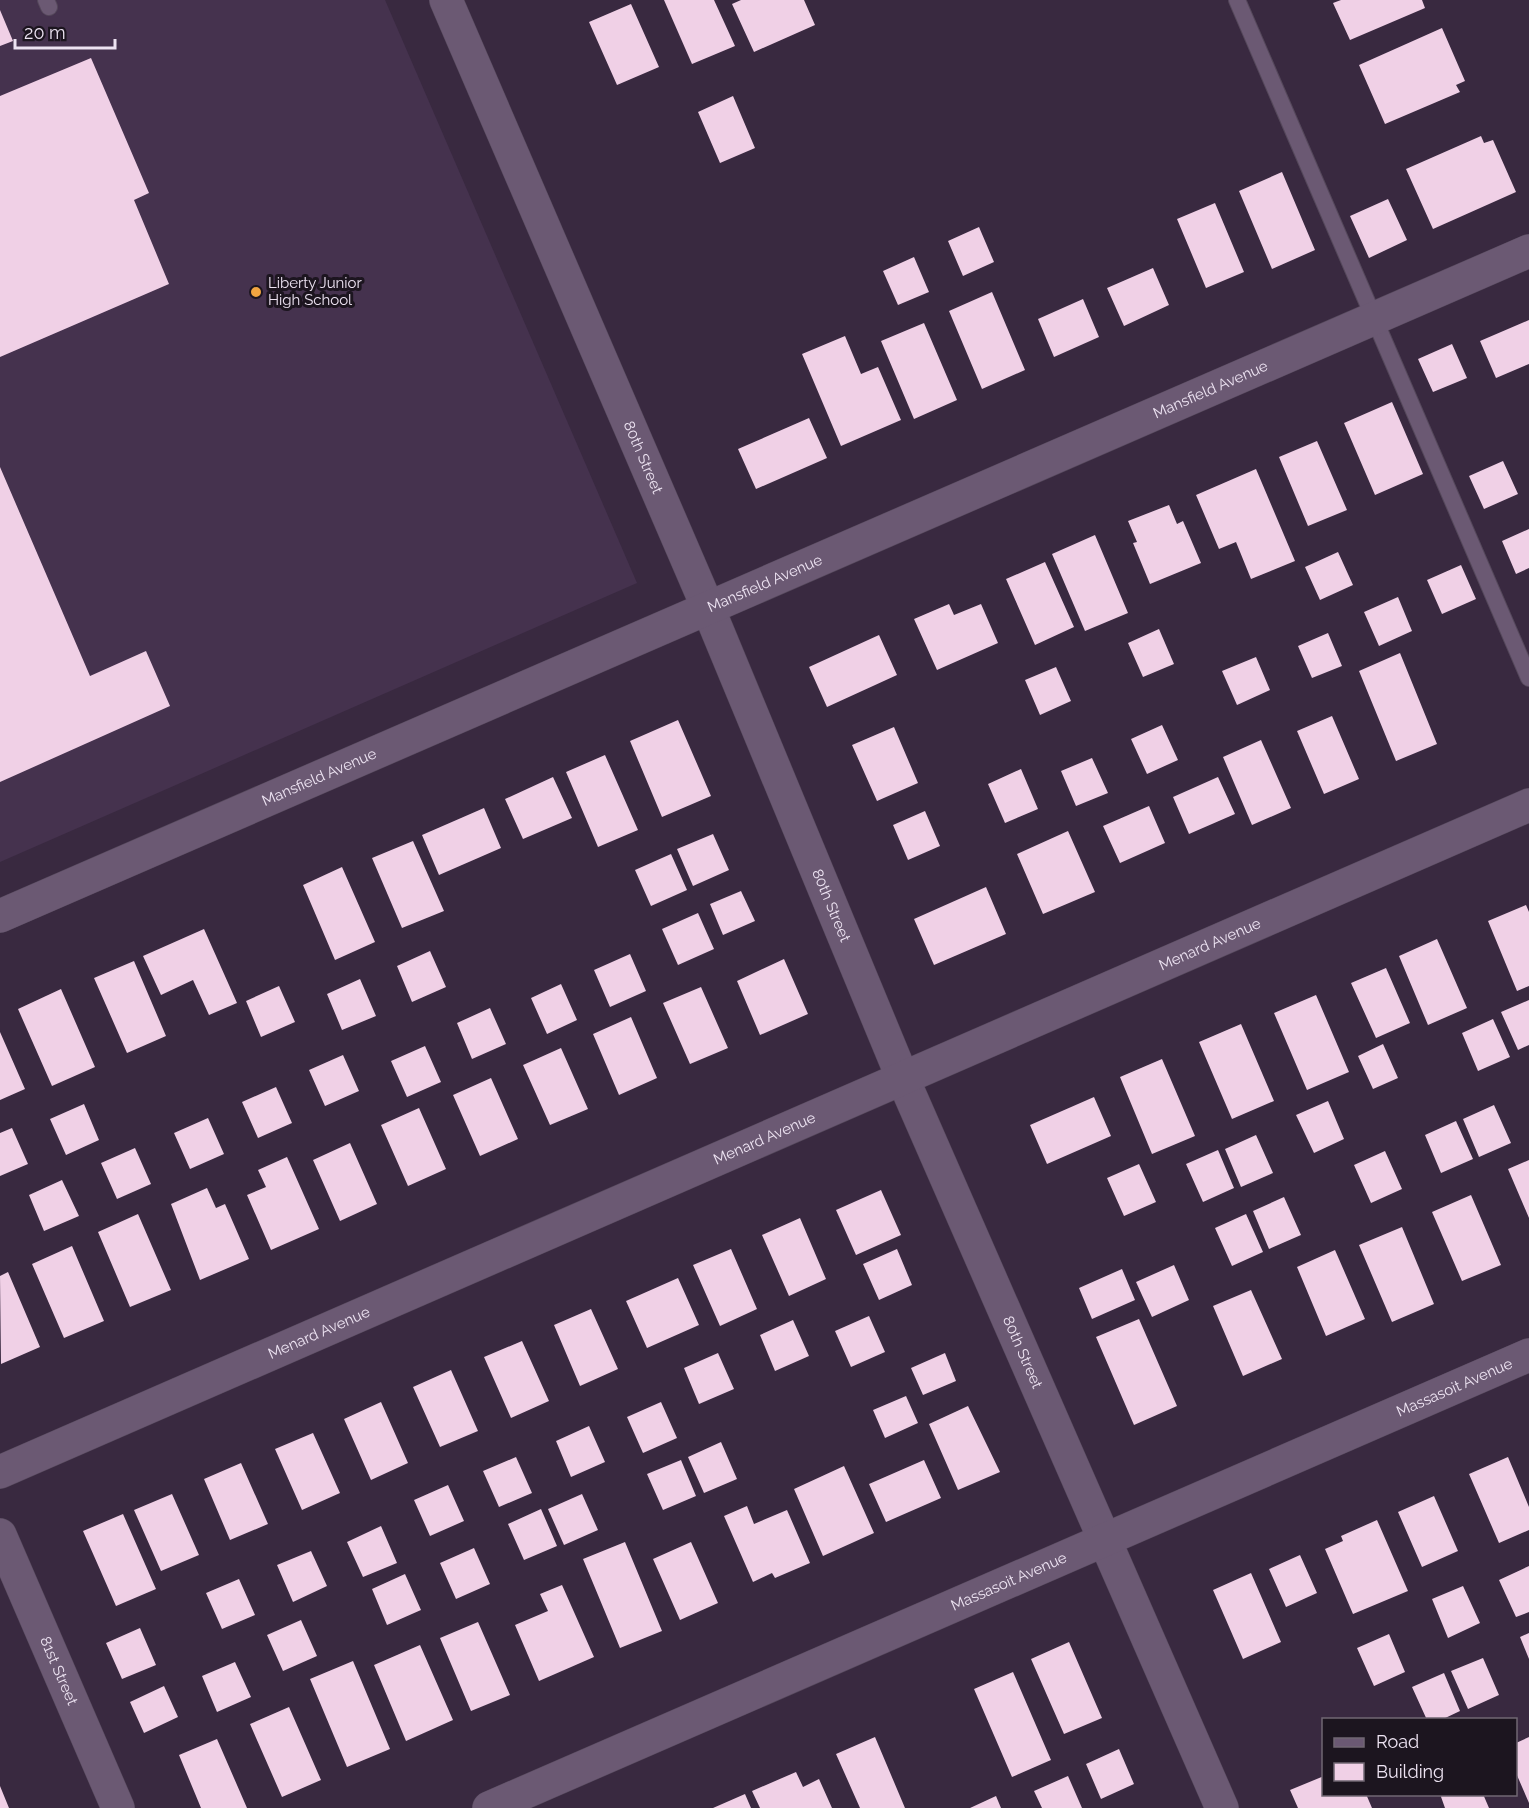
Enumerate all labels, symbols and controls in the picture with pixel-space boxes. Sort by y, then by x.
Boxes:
scale bar [15,12,116,50]
text: 20 m [24,22,66,43]
place label: Liberty Junior High School [268,274,363,309]
marker: Liberty Junior High School [249,285,263,299]
street label: Mansfield Avenue [1150,357,1271,422]
street label: 80th Street [620,418,667,496]
street label: Mansfield Avenue [705,550,825,616]
street label: Mansfield Avenue [259,744,379,810]
street label: 80th Street [808,866,854,945]
street label: Menard Avenue [1156,914,1264,974]
street label: Menard Avenue [711,1108,818,1169]
street label: Menard Avenue [265,1303,373,1363]
street label: 80th Street [999,1313,1046,1391]
street label: Massasoit Avenue [1394,1354,1515,1421]
street label: Massasoit Avenue [948,1548,1070,1615]
street label: 81st Street [36,1634,81,1708]
legend [1322,1718,1517,1796]
text: Road [1376,1731,1419,1752]
text: Building [1376,1761,1444,1782]

